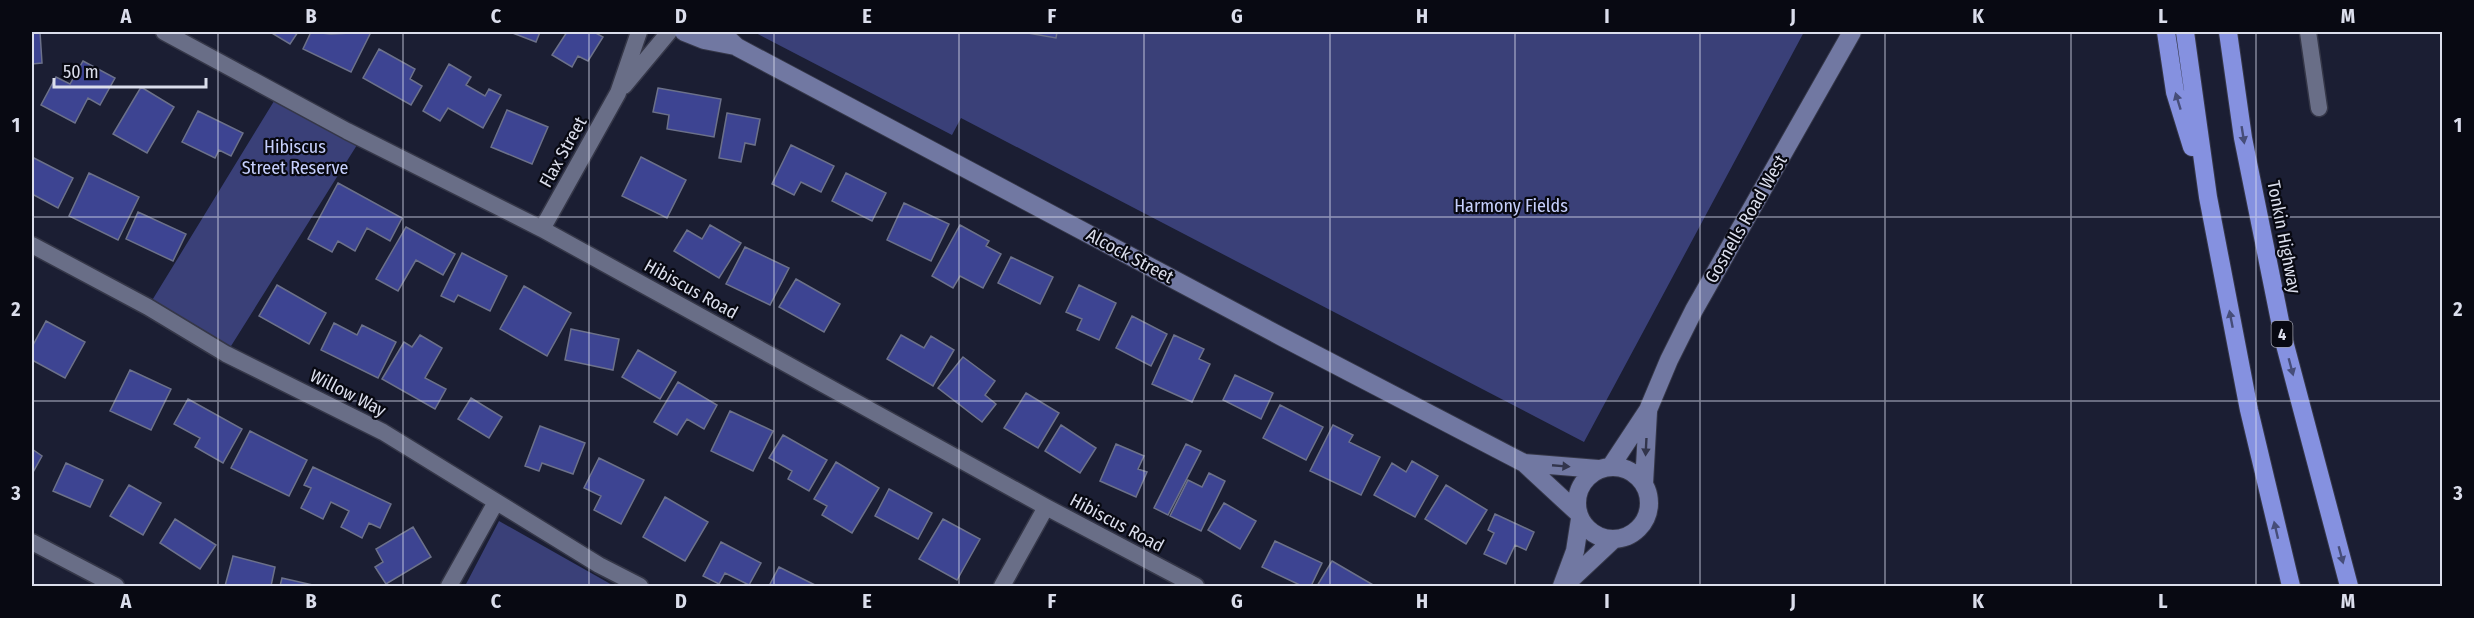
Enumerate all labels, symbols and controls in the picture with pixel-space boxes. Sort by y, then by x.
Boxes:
text: A [120,4,133,28]
text: B [305,4,317,28]
text: C [491,4,502,28]
text: D [675,4,687,28]
text: E [862,4,872,28]
text: F [1048,4,1057,28]
text: G [1231,4,1243,28]
text: H [1416,4,1428,28]
text: I [1604,4,1610,28]
text: J [1789,4,1796,28]
text: K [1972,4,1984,28]
text: L [2158,4,2168,28]
text: M [2341,4,2355,28]
scale bar [54,51,206,89]
text: 50 m [63,61,99,83]
one-way arrow [2173,92,2182,110]
text: 1 [12,113,20,137]
street label: Flax Street [535,113,591,191]
text: 1 [2454,113,2462,137]
one-way arrow [2238,126,2247,145]
park label: Hibiscus Street Reserve [242,136,348,179]
street label: Gosnells Road West [1700,151,1792,287]
street label: Tonkin Highway [2262,179,2306,295]
park label: Harmony Fields [1454,195,1568,217]
street label: Alcock Street [1083,224,1177,288]
street label: Hibiscus Road [640,254,742,324]
text: 2 [10,297,21,321]
text: 2 [2452,297,2463,321]
one-way arrow [2226,309,2235,328]
road number: 4 [2272,321,2292,347]
one-way arrow [2286,358,2296,376]
street label: Willow Way [306,364,390,422]
one-way arrow [1642,438,1651,457]
one-way arrow [1552,461,1571,471]
text: 3 [10,481,21,505]
text: 3 [2452,481,2463,505]
street label: Hibiscus Road [1066,489,1168,557]
one-way arrow [2270,521,2280,539]
one-way arrow [2336,546,2346,565]
text: A [120,589,133,613]
text: B [305,589,317,613]
text: C [491,589,502,613]
text: D [675,589,687,613]
text: E [862,589,872,613]
text: F [1048,589,1057,613]
text: G [1231,589,1243,613]
text: H [1416,589,1428,613]
text: I [1604,589,1610,613]
text: J [1789,589,1796,613]
text: K [1972,589,1984,613]
text: L [2158,589,2168,613]
text: M [2341,589,2355,613]

